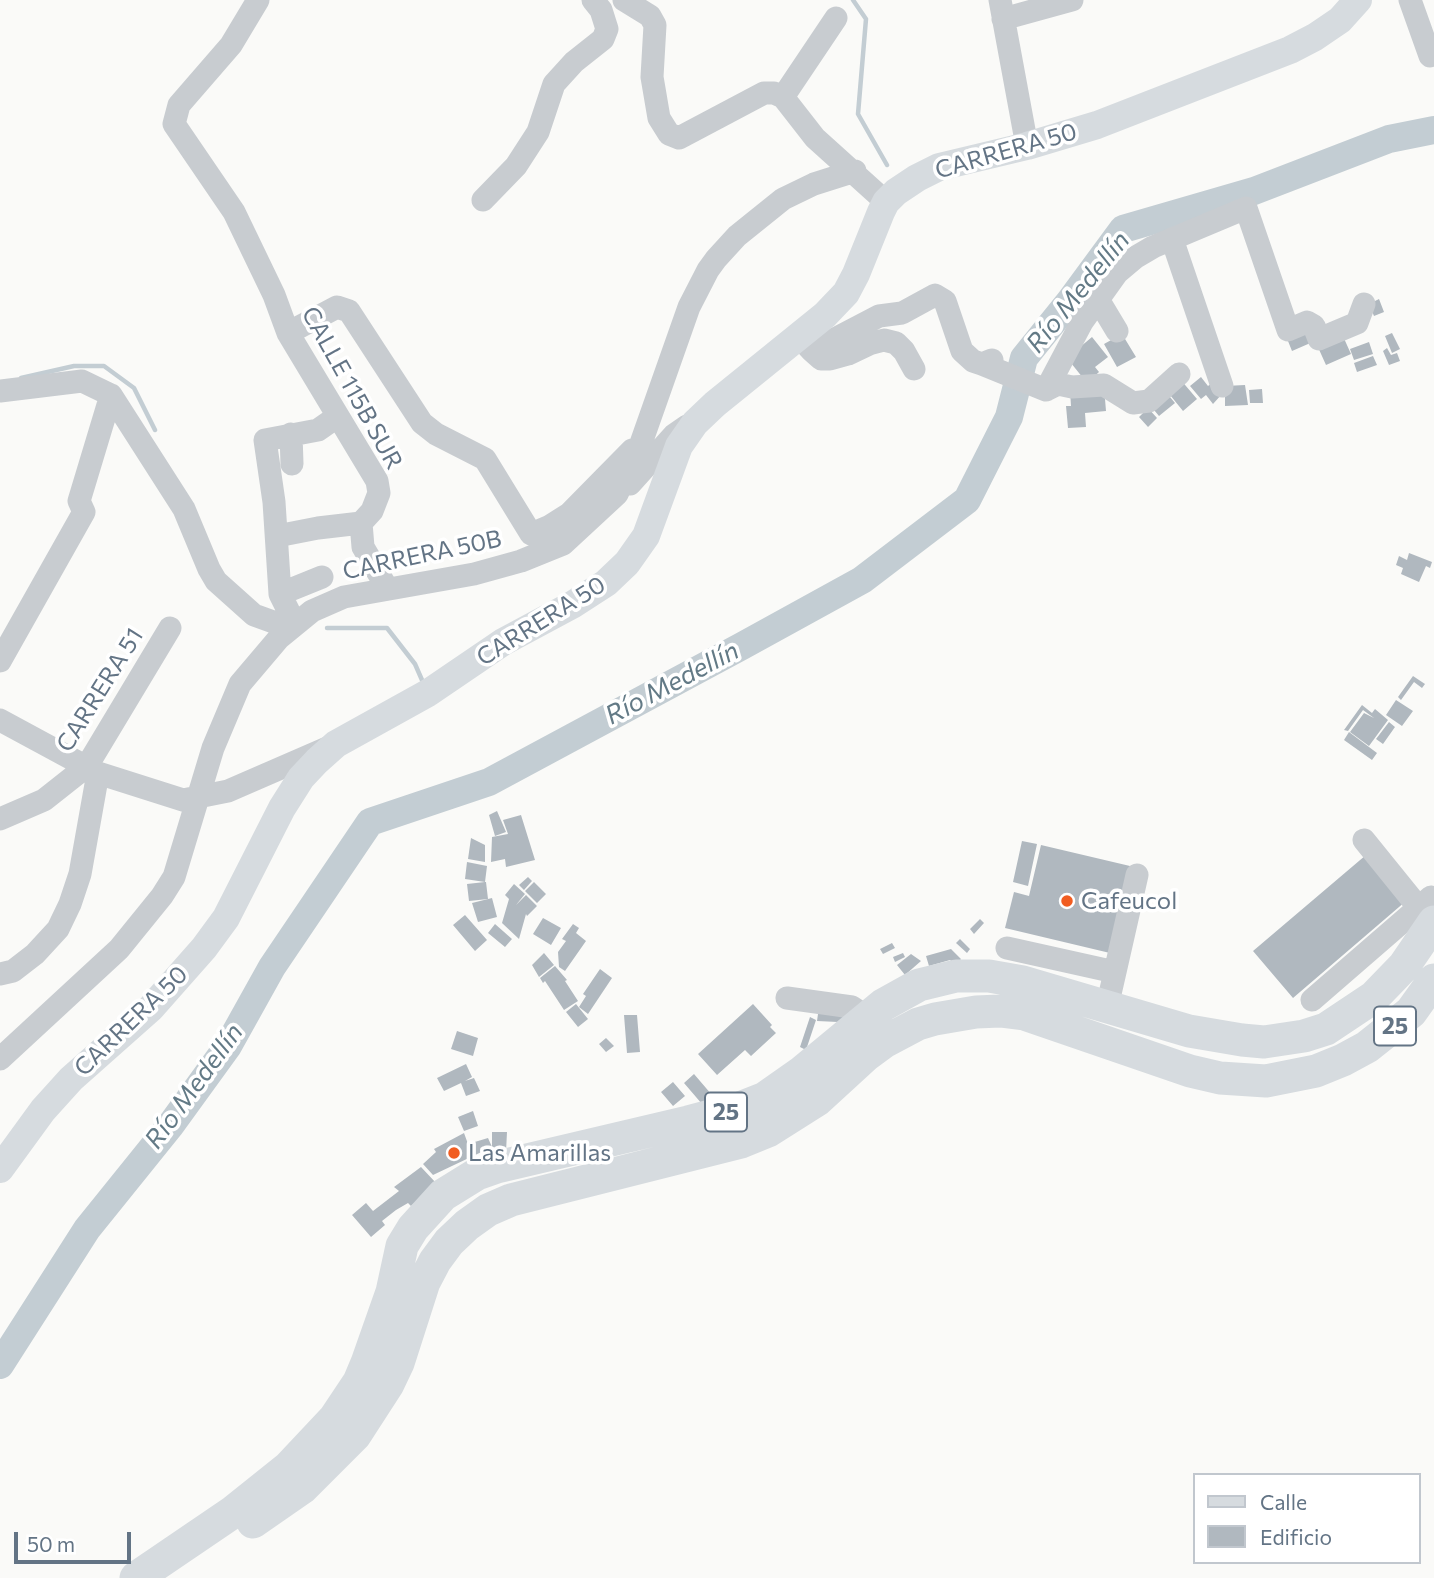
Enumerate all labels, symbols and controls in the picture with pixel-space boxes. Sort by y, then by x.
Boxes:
street label: CARRERA 50 [932,117,1080,185]
water label: Río Medellín [1020,225,1136,359]
street label: CALLE 115B SUR [295,302,409,474]
street label: CARRERA 50B [340,524,504,586]
street label: CARRERA 50 [471,570,611,672]
street label: CARRERA 51 [51,623,149,757]
water label: Río Medellín [600,635,744,731]
place label: Cafeucol [1081,887,1177,915]
marker: Cafeucol [1059,893,1075,909]
street label: CARRERA 50 [68,960,194,1082]
road number: 25 [1374,1007,1416,1046]
water label: Río Medellín [138,1018,250,1154]
road number: 25 [705,1092,747,1132]
place label: Las Amarillas [468,1139,611,1167]
marker: Las Amarillas [446,1145,462,1161]
legend [1192,1473,1420,1564]
text: Calle [1260,1489,1307,1514]
scale bar [18,1518,135,1562]
text: Edificio [1260,1524,1332,1549]
text: 50 m [27,1531,75,1556]

